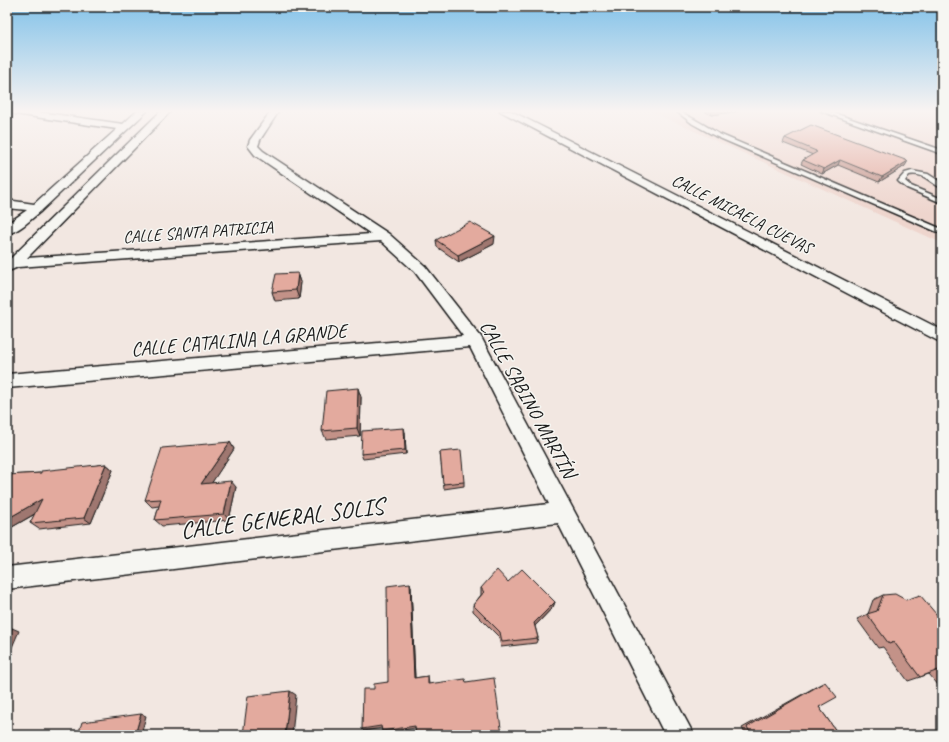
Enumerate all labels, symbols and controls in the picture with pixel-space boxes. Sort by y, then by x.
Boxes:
street label: CALLE MICAELA CUEVAS [668,169,818,260]
street label: CALLE SANTA PATRICIA [122,216,274,248]
street label: CALLE SABINO MARTÍN [474,316,583,485]
street label: CALLE CATALINA LA GRANDE [130,318,351,362]
street label: CALLE GENERAL SOLIS [179,490,389,545]

